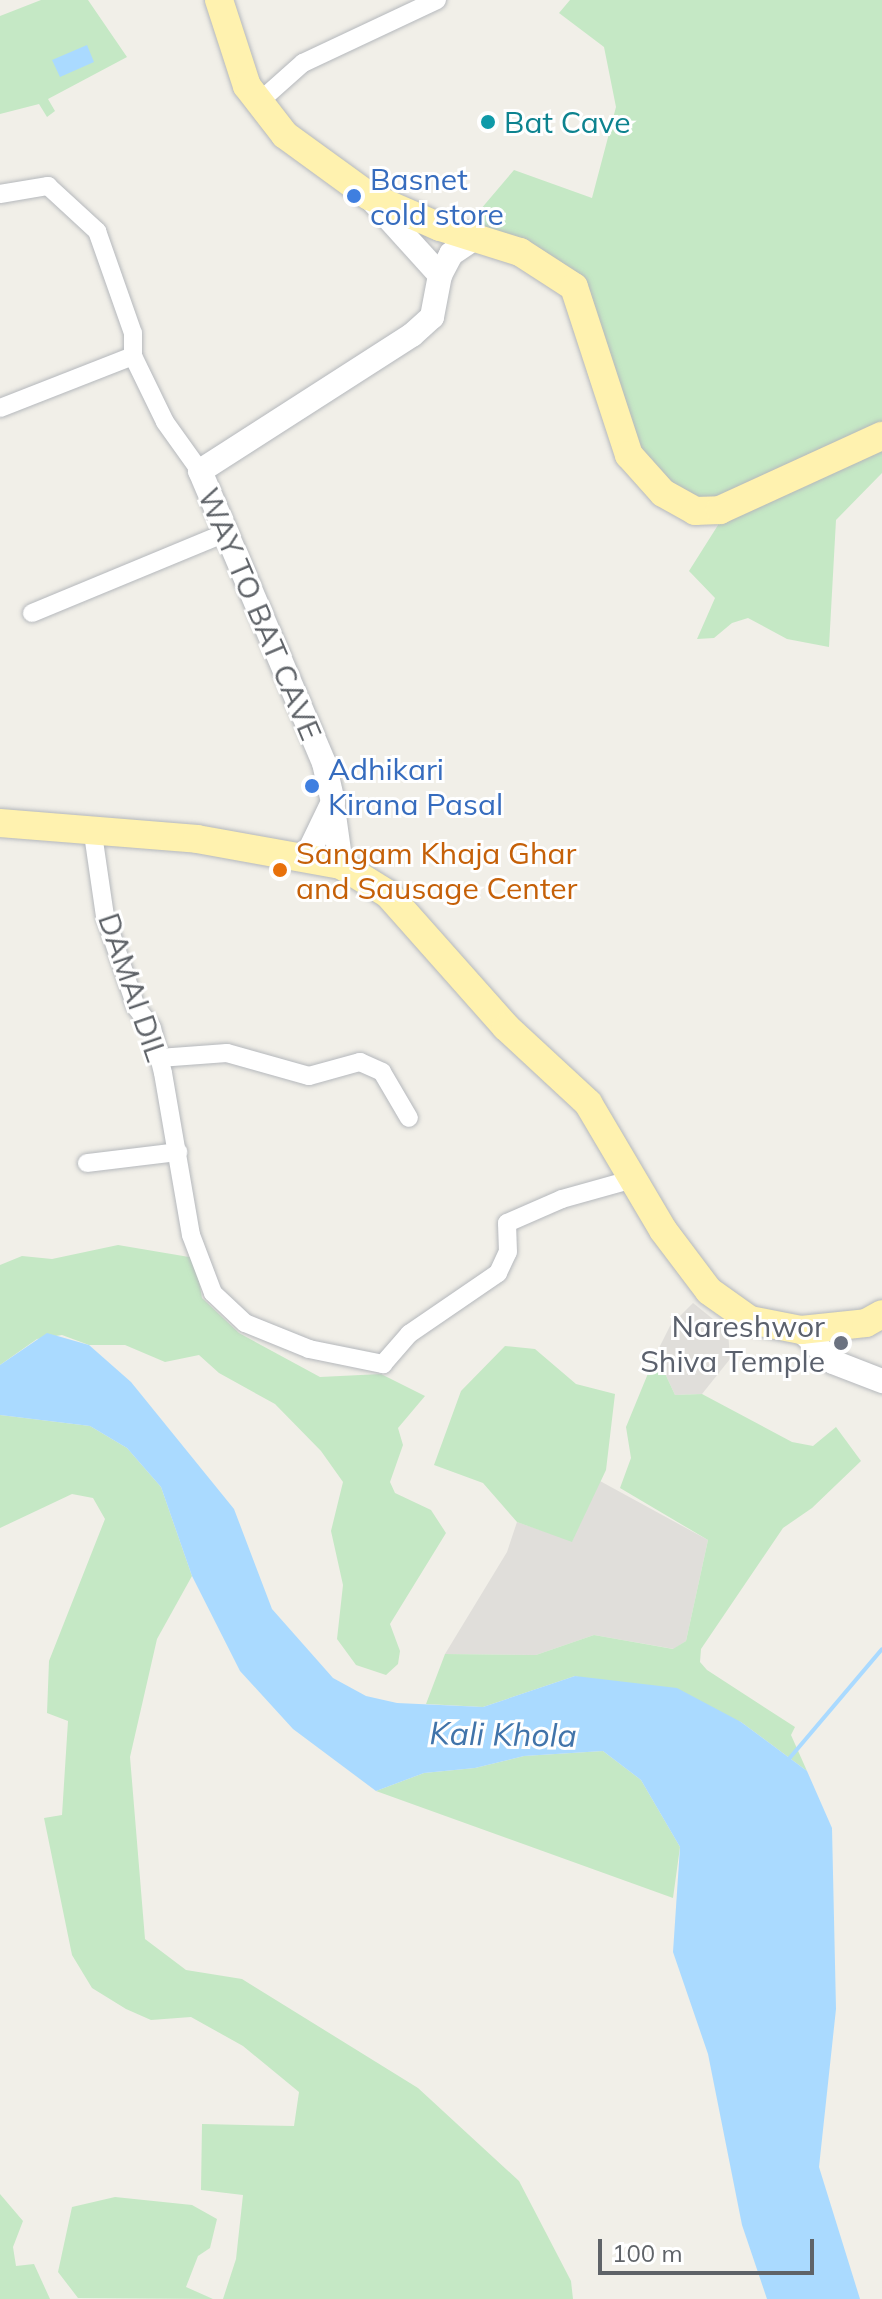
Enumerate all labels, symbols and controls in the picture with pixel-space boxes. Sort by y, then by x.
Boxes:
place label: Bat Cave [504,104,631,140]
marker: Bat Cave [479,113,497,131]
place label: Basnet cold store [370,161,504,232]
marker: Basnet cold store [345,187,363,205]
street label: WAY TO BAT CAVE [191,482,329,746]
place label: Adhikari Kirana Pasal [328,751,503,822]
marker: Adhikari Kirana Pasal [303,777,321,795]
place label: Sangam Khaja Ghar and Sausage Center [296,835,577,906]
marker: Sangam Khaja Ghar and Sausage Center [271,861,289,879]
street label: DAMAI DIL [91,908,175,1066]
place label: Nareshwor Shiva Temple [640,1308,825,1378]
marker: Nareshwor Shiva Temple [832,1334,850,1352]
water label: Kali Khola [429,1714,577,1754]
scale bar [602,2223,818,2273]
text: 100 m [612,2238,683,2268]

